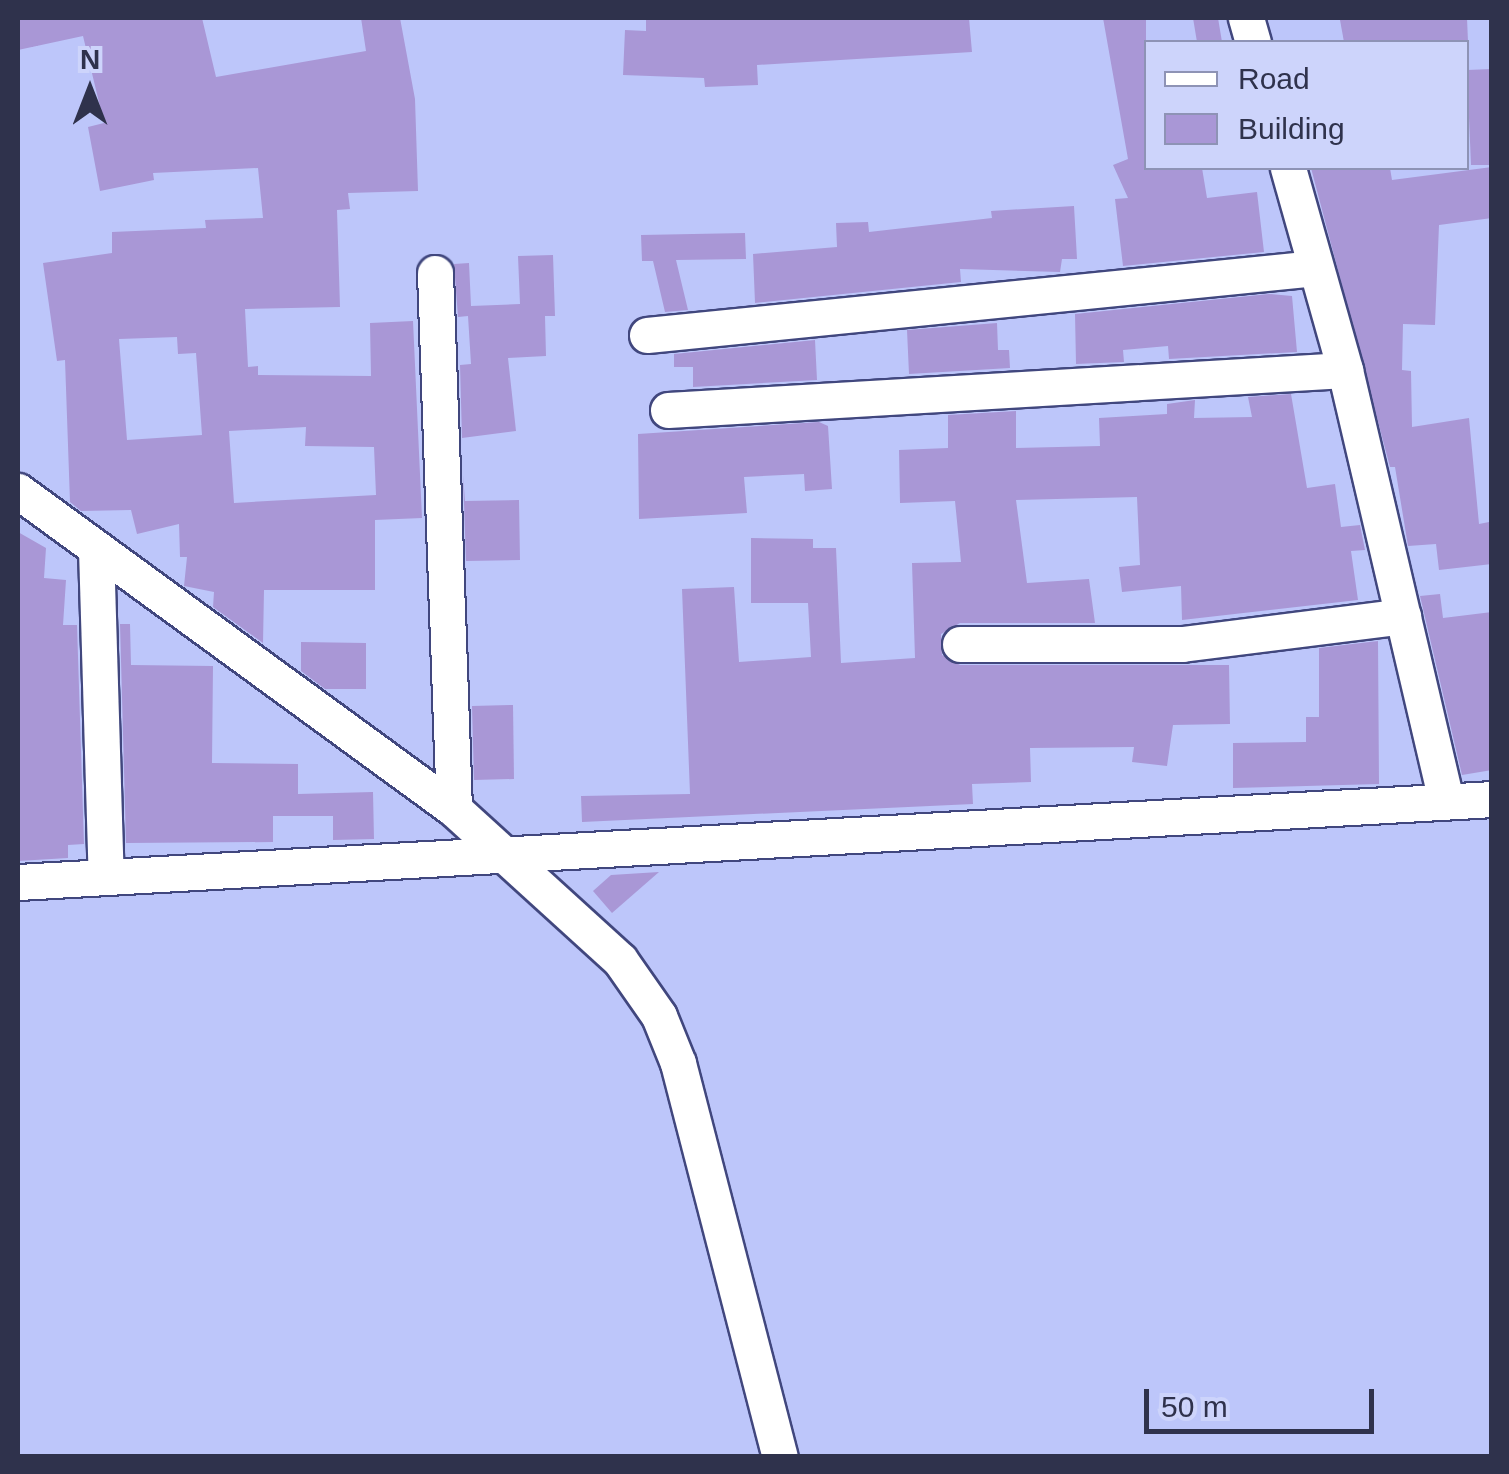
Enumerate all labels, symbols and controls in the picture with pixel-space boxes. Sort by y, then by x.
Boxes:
north arrow [40,40,140,140]
legend [1144,40,1469,170]
text: N [80,44,100,75]
text: Road [1238,62,1310,95]
text: Building [1238,112,1345,145]
scale bar [1149,1369,1379,1431]
text: 50 m [1161,1390,1228,1423]

